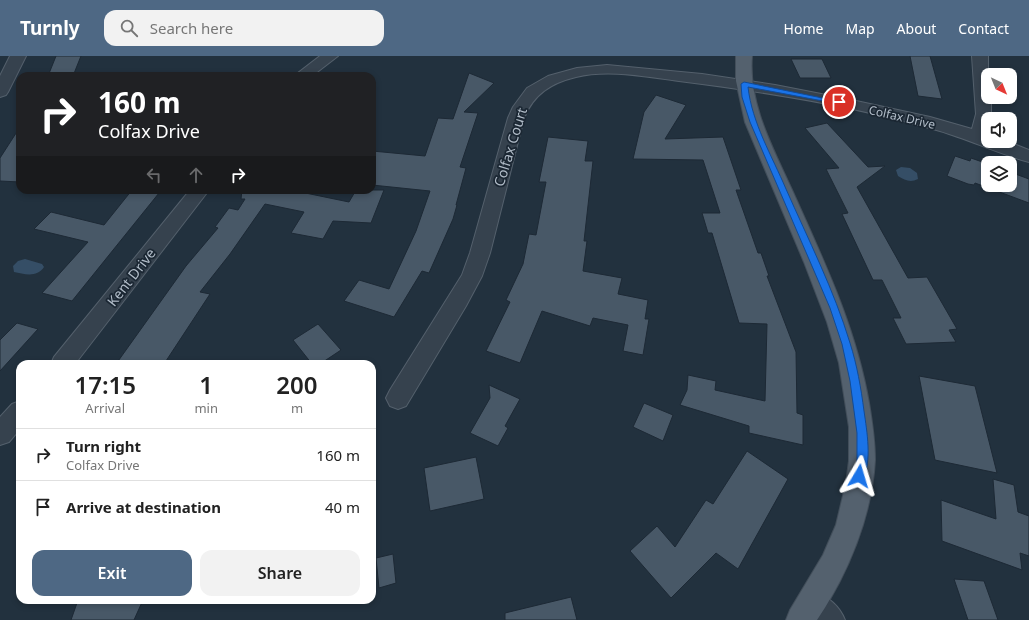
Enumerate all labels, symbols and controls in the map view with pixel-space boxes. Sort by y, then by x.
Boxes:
search box [104,10,384,46]
text: Turnly [20,15,80,41]
icon: search [118,17,140,39]
text: Search here [150,18,233,38]
text: Home [784,19,823,38]
text: Map [845,19,875,38]
text: About [897,19,936,38]
text: Contact [958,19,1009,38]
north arrow [981,68,1017,104]
map controls [981,68,1017,192]
text: 160 m [98,83,181,121]
pin [822,85,856,119]
icon: right [32,88,84,140]
icon: arrive [828,91,850,113]
street label: Colfax Drive [867,101,937,133]
street label: Colfax Court [489,105,531,189]
button: sound [981,112,1017,148]
text: Colfax Drive [98,119,200,143]
button: layers [981,156,1017,192]
icon: left [143,164,165,186]
icon: ahead [185,164,207,186]
icon: right [227,164,249,186]
street label: Kent Drive [102,244,160,310]
text: 17:15 [74,368,136,401]
text: 1 [199,368,213,401]
text: 200 [276,368,318,401]
text: Arrival [85,399,125,417]
text: min [194,399,218,417]
text: m [291,399,303,417]
text: Turn right [66,436,141,456]
icon: right [32,444,54,466]
text: 160 m [316,445,360,465]
position arrow [838,455,880,497]
text: Colfax Drive [66,456,140,474]
icon: arrive [32,496,54,518]
text: Arrive at destination [66,497,221,517]
text: 40 m [325,497,360,517]
button: Exit [32,550,192,596]
button: Share [200,550,360,596]

